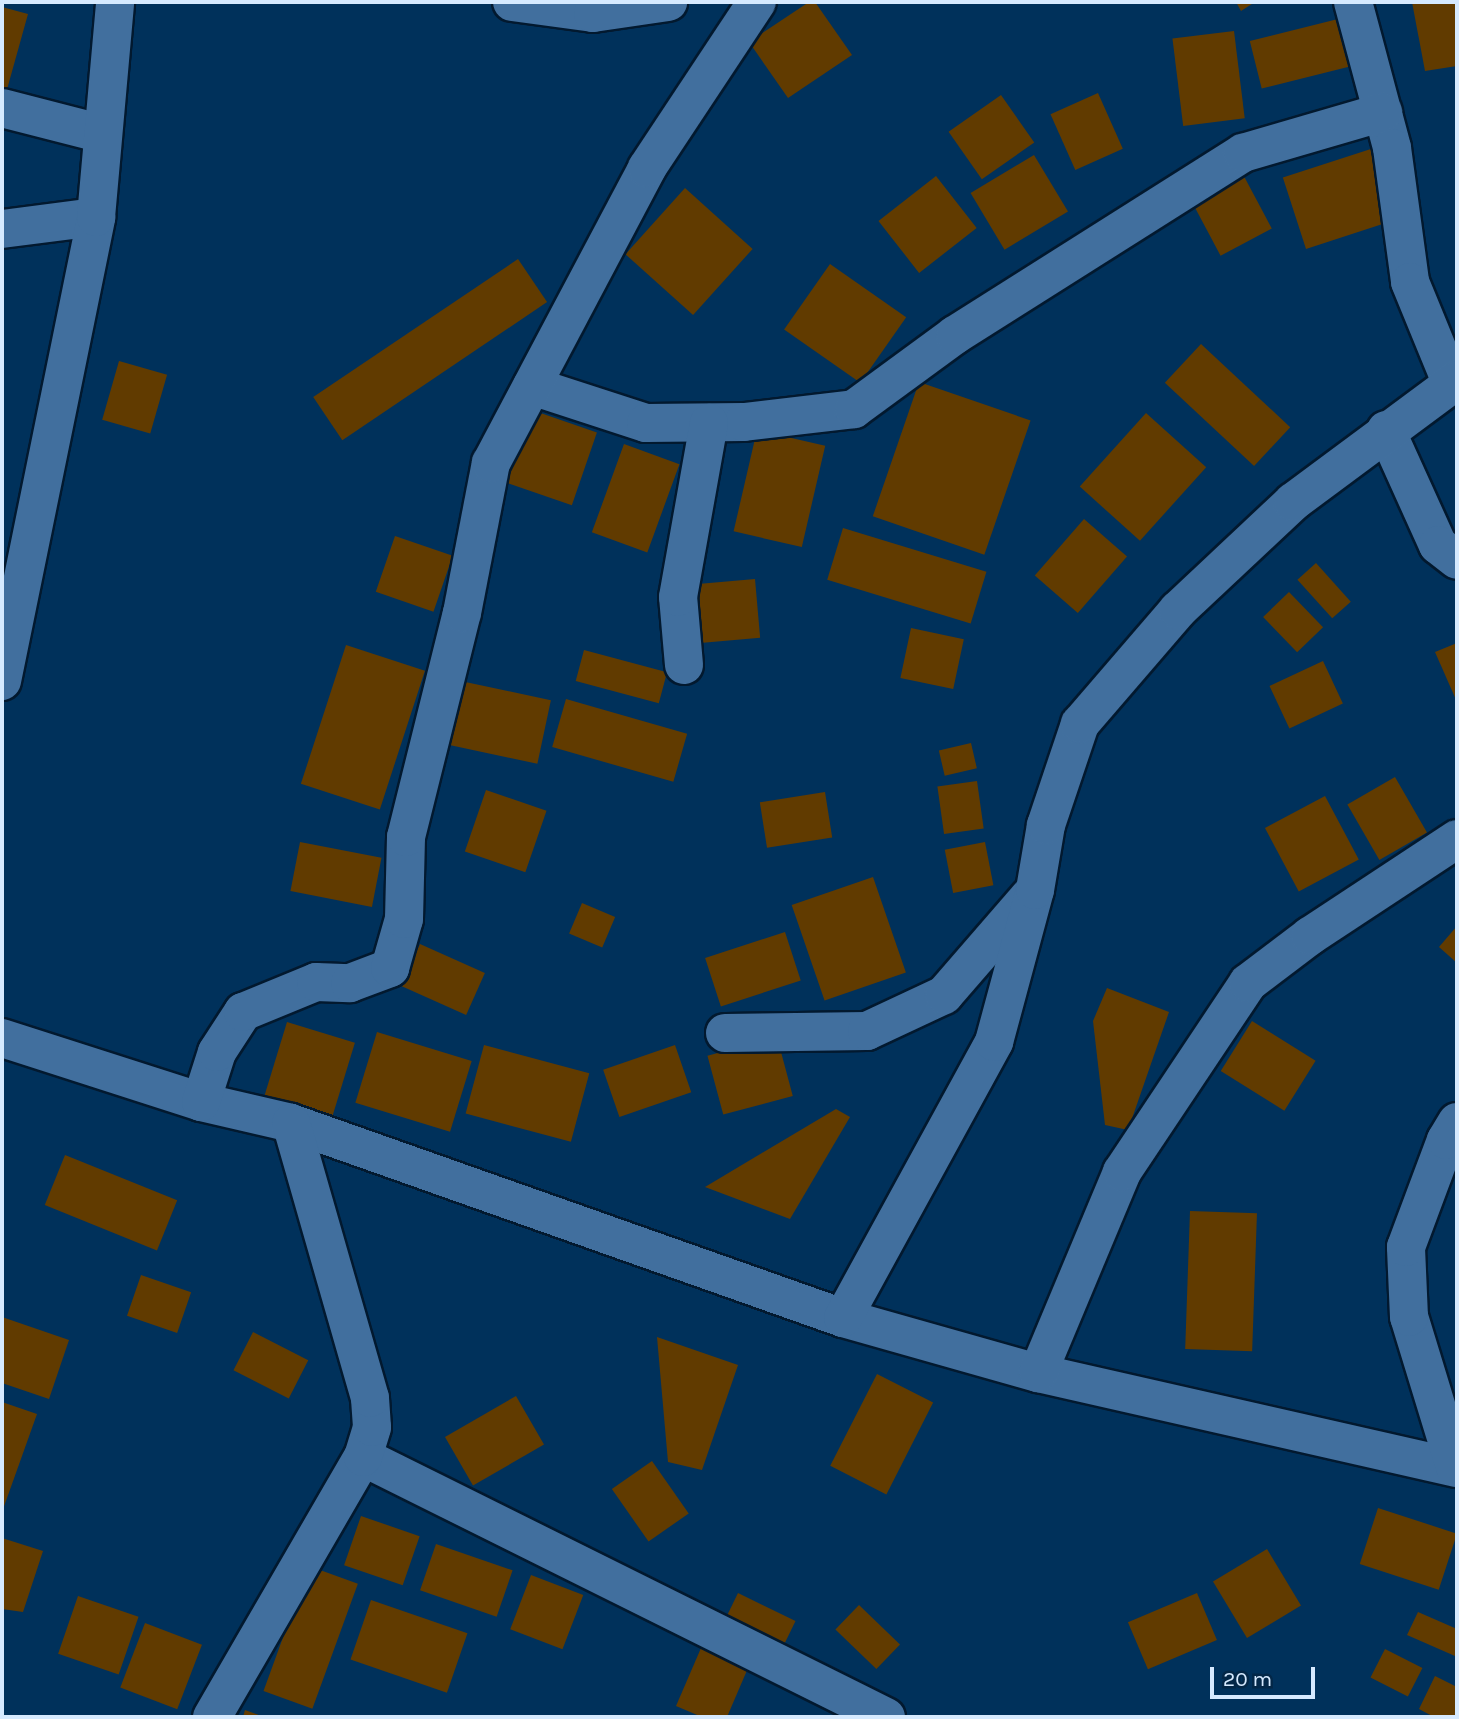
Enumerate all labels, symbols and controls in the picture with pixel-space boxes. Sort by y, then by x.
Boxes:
scale bar [1214,1652,1319,1696]
text: 20 m [1223,1667,1272,1691]

